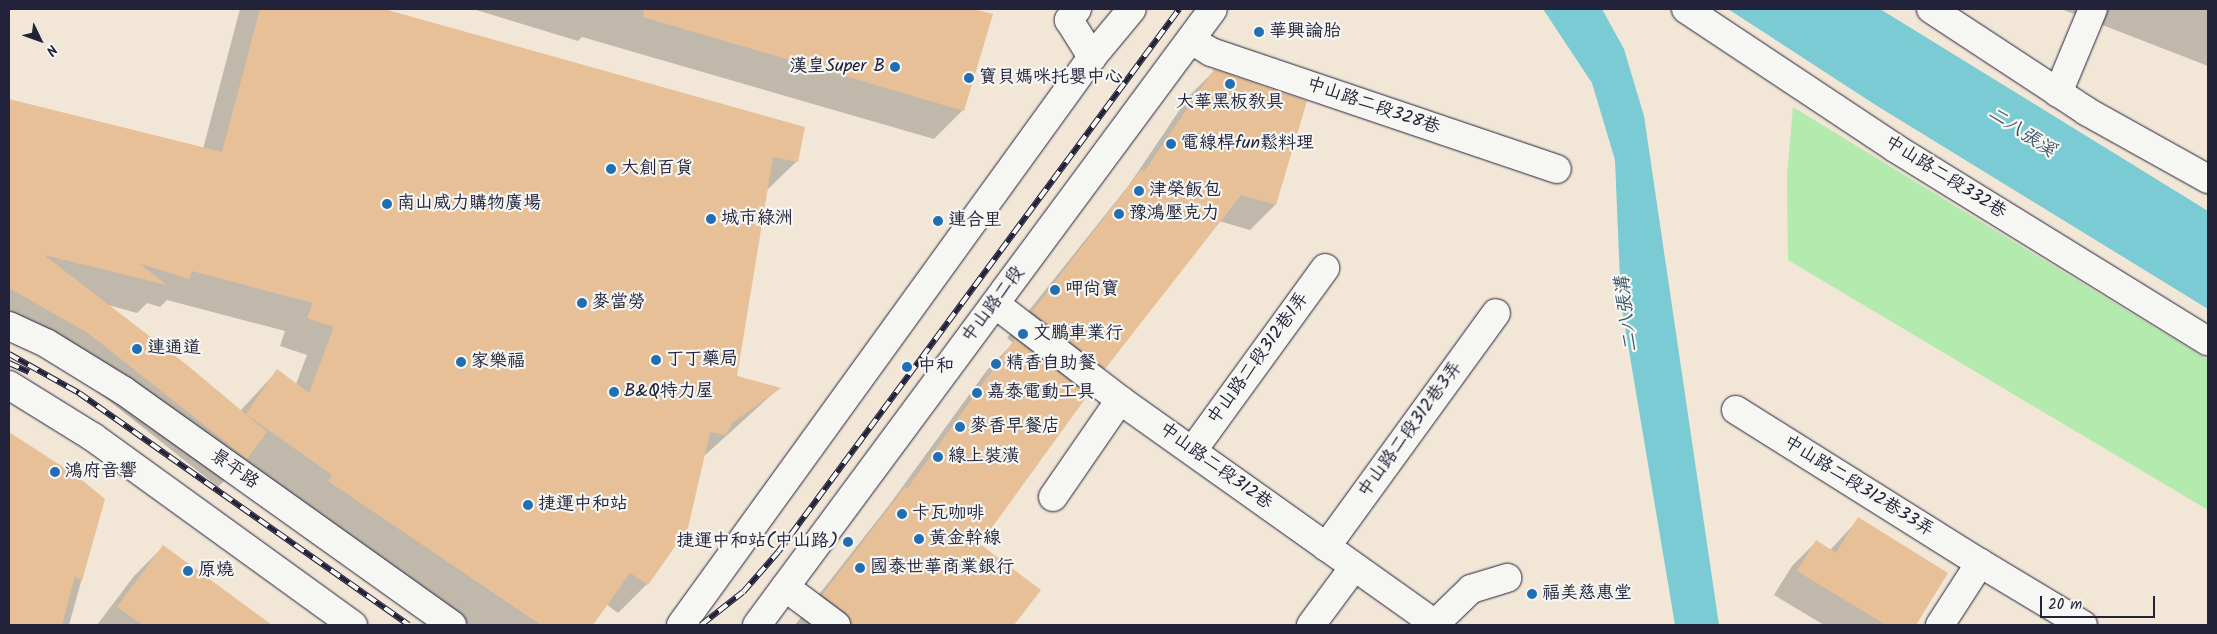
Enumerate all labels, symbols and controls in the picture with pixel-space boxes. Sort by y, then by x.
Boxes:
north arrow [15,15,65,65]
place label: 華興論胎 [1269,21,1341,43]
marker: 華興論胎 [1253,26,1265,38]
text: N [40,39,62,61]
place label: 漢皇Super B [789,56,885,78]
marker: 漢皇Super B [889,61,901,73]
place label: 寶貝媽咪托嬰中心 [979,67,1123,89]
marker: 寶貝媽咪托嬰中心 [963,72,975,84]
street label: 中山路二段328巷 [1303,74,1443,140]
marker: 大華黑板教具 [1224,78,1236,90]
place label: 大華黑板教具 [1176,92,1284,114]
water label: 二八張溪 [1983,103,2059,163]
street label: 中山路二段332巷 [1880,132,2010,224]
place label: 電線桿fun鬆料理 [1181,133,1314,155]
marker: 電線桿fun鬆料理 [1165,138,1177,150]
place label: 大創百貨 [621,158,693,180]
marker: 大創百貨 [605,163,617,175]
place label: 津榮飯包 [1149,180,1221,202]
marker: 津榮飯包 [1133,185,1145,197]
place label: 南山威力購物廣場 [397,193,541,215]
marker: 南山威力購物廣場 [381,198,393,210]
place label: 豫鴻壓克力 [1129,203,1219,225]
place label: 城市綠洲 [721,208,793,230]
marker: 豫鴻壓克力 [1113,208,1125,220]
place label: 連合里 [948,210,1002,232]
marker: 城市綠洲 [705,213,717,225]
marker: 連合里 [932,215,944,227]
street label: 中山路二段 [958,263,1030,347]
water label: 二八張溝 [1612,275,1644,353]
place label: 呷尚寶 [1065,279,1119,301]
marker: 呷尚寶 [1049,284,1061,296]
street label: 中山路二段312巷1弄 [1204,289,1314,429]
place label: 麥當勞 [592,292,646,314]
marker: 麥當勞 [576,297,588,309]
place label: 文鵬車業行 [1033,323,1123,345]
marker: 文鵬車業行 [1017,328,1029,340]
place label: 連通道 [147,338,201,360]
marker: 連通道 [131,343,143,355]
place label: 丁丁藥局 [666,349,738,371]
place label: 家樂福 [471,351,525,373]
place label: 精香自助餐 [1006,353,1096,375]
marker: 丁丁藥局 [650,354,662,366]
marker: 家樂福 [455,356,467,368]
place label: 中和 [918,356,954,378]
marker: 精香自助餐 [990,358,1002,370]
street label: 中山路二段312巷3弄 [1354,358,1468,502]
marker: 中和 [900,360,914,374]
place label: B&Q特力屋 [624,381,714,403]
place label: 嘉泰電動工具 [987,382,1095,404]
marker: B&Q特力屋 [608,386,620,398]
marker: 嘉泰電動工具 [971,387,983,399]
place label: 麥香早餐店 [970,416,1060,438]
street label: 中山路二段312巷 [1154,419,1276,515]
marker: 麥香早餐店 [954,421,966,433]
street label: 中山路二段312巷33弄 [1779,432,1937,542]
street label: 景平路 [206,446,262,494]
place label: 線上裝潢 [948,446,1020,468]
marker: 線上裝潢 [932,451,944,463]
place label: 鴻府音響 [65,461,137,483]
marker: 鴻府音響 [49,466,61,478]
place label: 捷運中和站 [538,494,628,516]
marker: 捷運中和站 [522,499,534,511]
place label: 卡瓦咖啡 [912,503,984,525]
marker: 卡瓦咖啡 [896,508,908,520]
place label: 黃金幹線 [929,528,1001,550]
place label: 捷運中和站(中山路) [676,531,838,553]
marker: 黃金幹線 [913,533,925,545]
marker: 捷運中和站(中山路) [842,536,854,548]
place label: 國泰世華商業銀行 [870,557,1014,579]
place label: 原燒 [198,560,234,582]
marker: 國泰世華商業銀行 [854,562,866,574]
marker: 原燒 [182,565,194,577]
place label: 福美慈惠堂 [1542,583,1632,605]
scale bar [2042,586,2157,618]
marker: 福美慈惠堂 [1526,588,1538,600]
text: 20 m [2048,593,2082,617]

